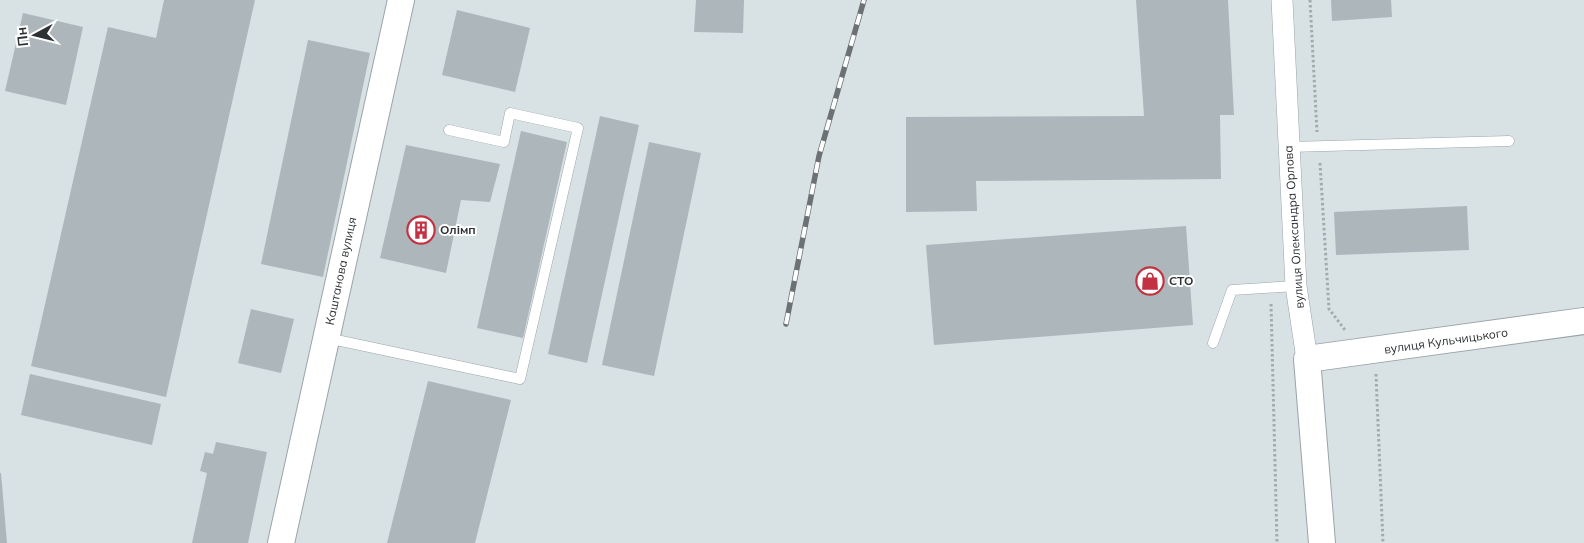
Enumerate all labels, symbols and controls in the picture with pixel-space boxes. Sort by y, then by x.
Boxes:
north arrow [10,10,60,60]
text: Пн [12,26,32,47]
street label: вулиця Олександра Орлова [1280,145,1307,309]
building icon: Олімп [406,215,436,245]
street label: Каштанова вулиця [322,216,359,326]
place label: Олімп [440,222,476,237]
shop icon: СТО [1135,266,1165,296]
place label: СТО [1169,273,1194,288]
street label: вулиця Кульчицького [1383,324,1509,357]

